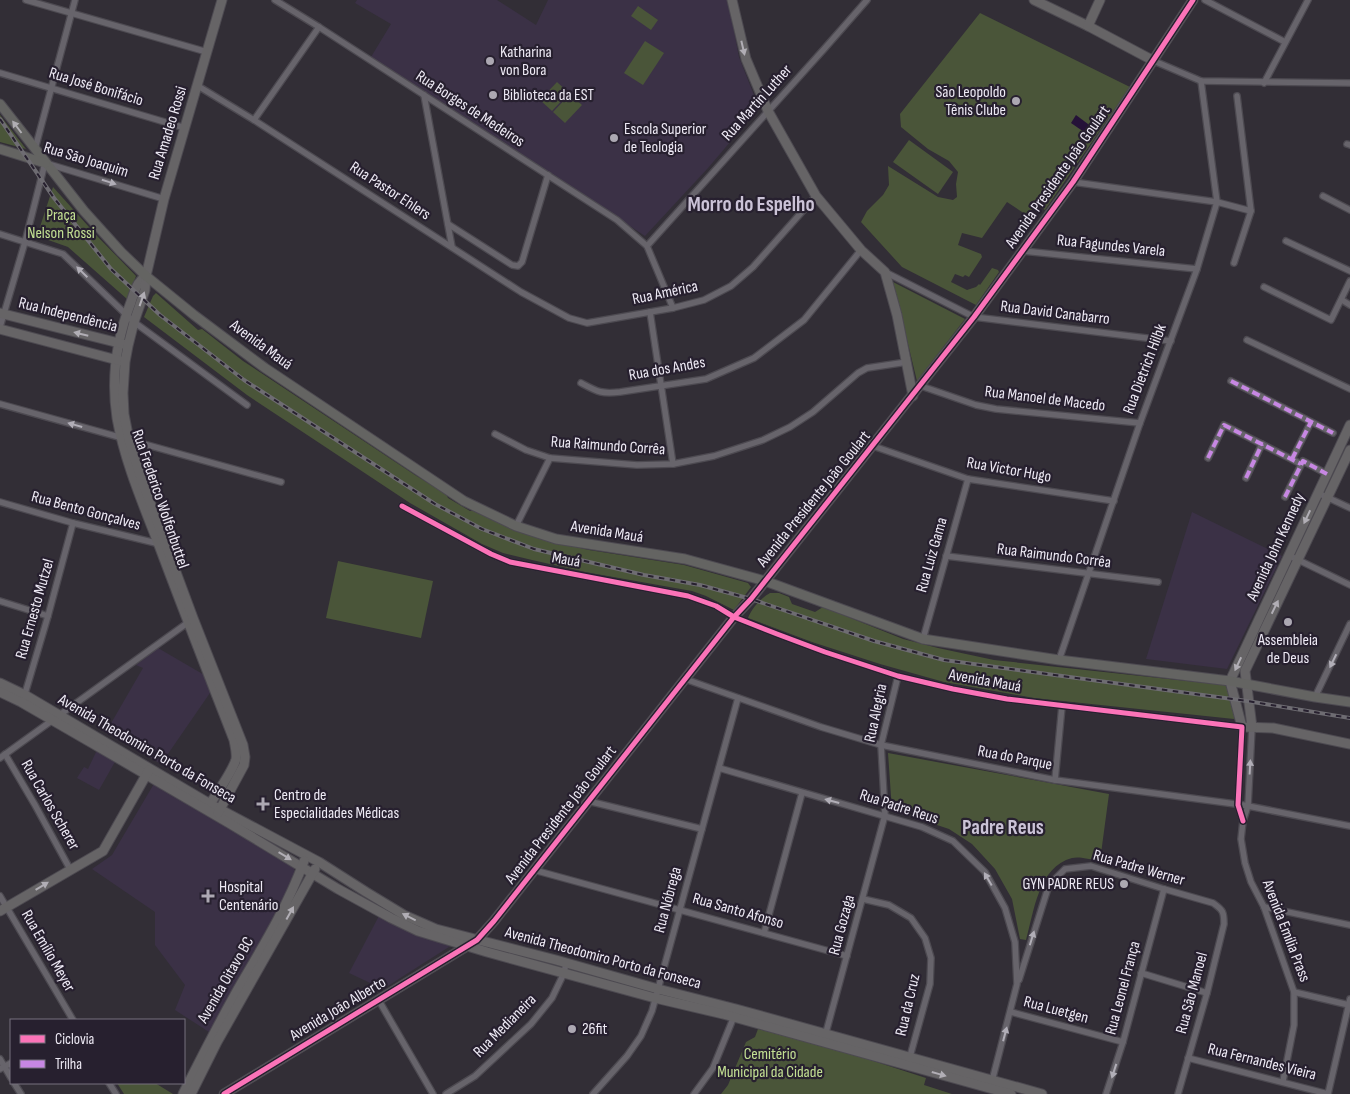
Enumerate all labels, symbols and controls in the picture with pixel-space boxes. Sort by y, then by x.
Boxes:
one-way arrow [739,40,747,55]
place label: Katharina von Bora [500,43,552,80]
marker: Katharina von Bora [484,55,496,67]
street label: Rua Martin Luther [718,61,796,145]
street label: Rua José Bonifácio [47,64,145,110]
street label: Rua Borges de Medeiros [412,67,528,151]
place label: São Leopoldo Tênis Clube [935,83,1006,120]
street label: Rua Amadeo Rossi [145,84,191,182]
place label: Biblioteca da EST [503,86,594,105]
marker: Biblioteca da EST [487,89,499,101]
marker: São Leopoldo Tênis Clube [1010,95,1022,107]
street label: Avenida Presidente João Goulart [1001,102,1115,253]
one-way arrow [12,120,23,133]
place label: Escola Superior de Teologia [624,120,707,157]
marker: Escola Superior de Teologia [608,132,620,144]
street label: Rua São Joaquim [41,138,131,182]
street label: Rua Pastor Ehlers [346,158,434,224]
one-way arrow [101,179,116,187]
district label: Morro do Espelho [687,192,815,217]
park label: Praça Nelson Rossi [27,206,95,243]
street label: Rua Fagundes Varela [1056,231,1166,261]
one-way arrow [76,267,88,279]
street label: Rua América [630,277,700,309]
one-way arrow [139,292,146,307]
street label: Rua Independência [17,294,119,336]
street label: Rua David Canabarro [999,297,1111,329]
street label: Avenida Mauá [225,315,296,374]
street label: Rua Dietrich Hilbk [1119,321,1171,417]
one-way arrow [73,330,88,338]
street label: Rua dos Andes [627,353,707,385]
street label: Rua Manoel de Macedo [984,382,1106,416]
one-way arrow [67,421,82,429]
street label: Rua Frederico Wolfenbuttel [127,427,193,571]
street label: Avenida Presidente João Goulart [753,427,875,572]
street label: Rua Raimundo Corrêa [550,433,666,459]
street label: Rua Victor Hugo [965,453,1053,487]
street label: Rua Bento Gonçalves [29,487,143,535]
street label: Avenida John Kennedy [1242,490,1309,605]
one-way arrow [1302,510,1310,524]
street label: Rua Luiz Gama [912,515,952,595]
street label: Avenida Mauá [569,517,644,547]
street label: Rua Raimundo Corrêa [996,540,1112,572]
street label: Mauá [550,548,582,572]
street label: Rua Ernesto Mutzel [12,557,58,661]
one-way arrow [1272,600,1280,614]
marker: Assembleia de Deus [1282,616,1294,628]
place label: Assembleia de Deus [1257,631,1318,668]
one-way arrow [1328,654,1336,668]
one-way arrow [1233,657,1241,671]
street label: Avenida Mauá [946,665,1023,697]
street label: Rua Alegria [861,682,891,744]
street label: Avenida Theodomiro Porto da Fonseca [54,690,239,808]
street label: Rua do Parque [976,741,1054,775]
street label: Avenida Presidente João Goulart [501,742,621,889]
street label: Rua Carlos Scherer [17,757,84,854]
one-way arrow [1247,758,1255,774]
street label: Rua Padre Reus [857,785,941,829]
place label: Centro de Especialidades Médicas [274,786,399,823]
marker: Centro de Especialidades Médicas [256,797,270,811]
one-way arrow [824,797,839,805]
district label: Padre Reus [962,815,1044,840]
street label: Rua Padre Werner [1091,846,1187,890]
one-way arrow [278,851,291,860]
street label: Rua Nóbrega [650,865,686,935]
one-way arrow [984,872,993,885]
place label: GYN PADRE REUS [1022,875,1114,894]
street label: Avenida Emília Prass [1257,876,1314,985]
place label: Hospital Centenário [219,878,278,915]
marker: GYN PADRE REUS [1118,878,1130,890]
one-way arrow [36,882,49,891]
marker: Hospital Centenário [201,889,215,903]
street label: Rua Santo Afonso [690,889,786,933]
street label: Rua Gozaga [825,893,859,957]
one-way arrow [286,906,294,921]
street label: Rua Emílio Meyer [17,907,79,996]
one-way arrow [401,913,416,921]
street label: Avenida Theodomiro Porto da Fonseca [502,922,703,993]
one-way arrow [1028,930,1036,945]
street label: Avenida Oitavo BC [193,933,258,1027]
street label: Rua Leonel França [1101,939,1145,1037]
street label: Rua São Manoel [1172,950,1212,1036]
street label: Rua da Cruz [892,972,924,1038]
street label: Avenida João Alberto [286,973,390,1046]
street label: Rua Medianeira [470,991,540,1061]
street label: Rua Luetgen [1022,992,1090,1028]
legend [10,1019,185,1084]
place label: 26fit [582,1020,608,1039]
marker: 26fit [566,1023,578,1035]
one-way arrow [1001,1026,1009,1041]
text: Ciclovia [55,1030,95,1049]
street label: Rua Fernandes Vieira [1206,1039,1318,1085]
park label: Cemitério Municipal da Cidade [717,1045,823,1082]
text: Trilha [55,1055,82,1074]
one-way arrow [1109,1064,1117,1079]
one-way arrow [931,1071,946,1079]

